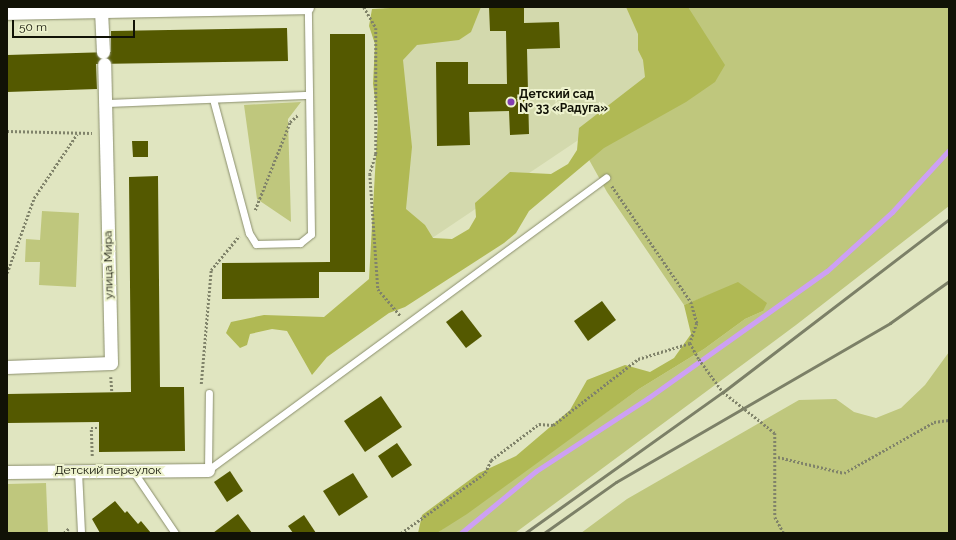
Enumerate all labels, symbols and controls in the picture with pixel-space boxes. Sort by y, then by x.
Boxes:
scale bar [14,12,137,38]
text: 50 m [19,20,47,34]
place label: Детский сад № 33 «Радуга» [519,88,608,116]
marker: Детский сад № 33 «Радуга» [506,97,516,107]
street label: улица Мира [101,231,117,299]
street label: Детский переулок [55,464,161,478]

